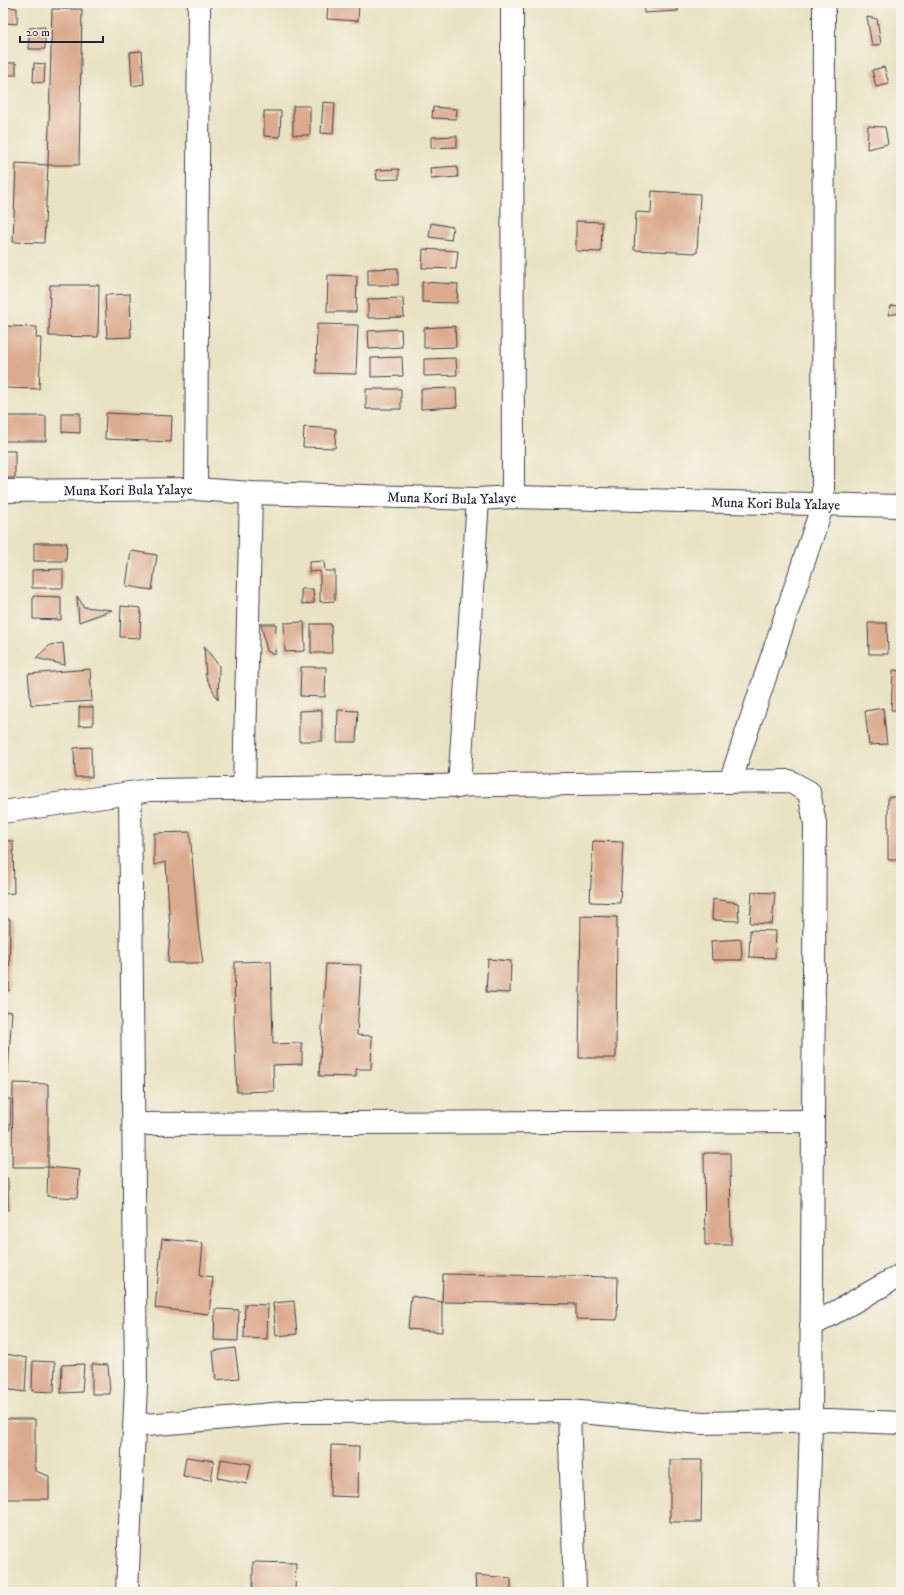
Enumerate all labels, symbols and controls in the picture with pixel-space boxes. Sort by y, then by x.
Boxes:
scale bar [20,18,103,44]
text: 20 m [26,25,50,40]
street label: Muna Kori Bula Yalaye [63,481,193,500]
street label: Muna Kori Bula Yalaye [387,489,517,509]
street label: Muna Kori Bula Yalaye [711,494,841,515]

